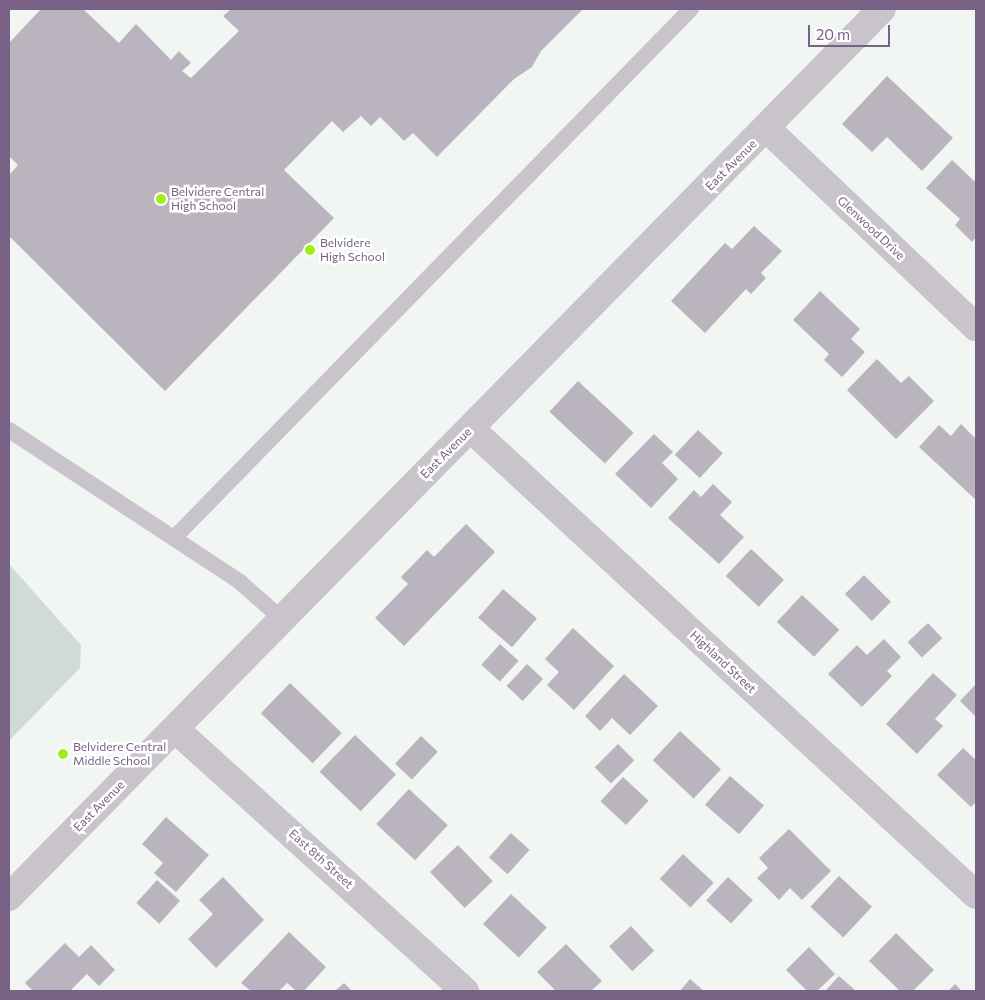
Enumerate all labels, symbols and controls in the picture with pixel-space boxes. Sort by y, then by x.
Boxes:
scale bar [810,15,892,47]
text: 20 m [816,25,850,43]
street label: East Avenue [703,137,759,193]
place label: Belvidere Central High School [171,185,264,213]
marker: Belvidere Central High School [155,193,167,205]
street label: Glenwood Drive [834,193,908,263]
place label: Belvidere High School [320,236,385,264]
marker: Belvidere High School [304,244,316,256]
street label: East Avenue [418,425,474,481]
street label: Highland Street [687,628,759,696]
place label: Belvidere Central Middle School [73,740,166,768]
marker: Belvidere Central Middle School [57,748,69,760]
street label: East Avenue [71,778,127,834]
street label: East 8th Street [286,826,356,892]

